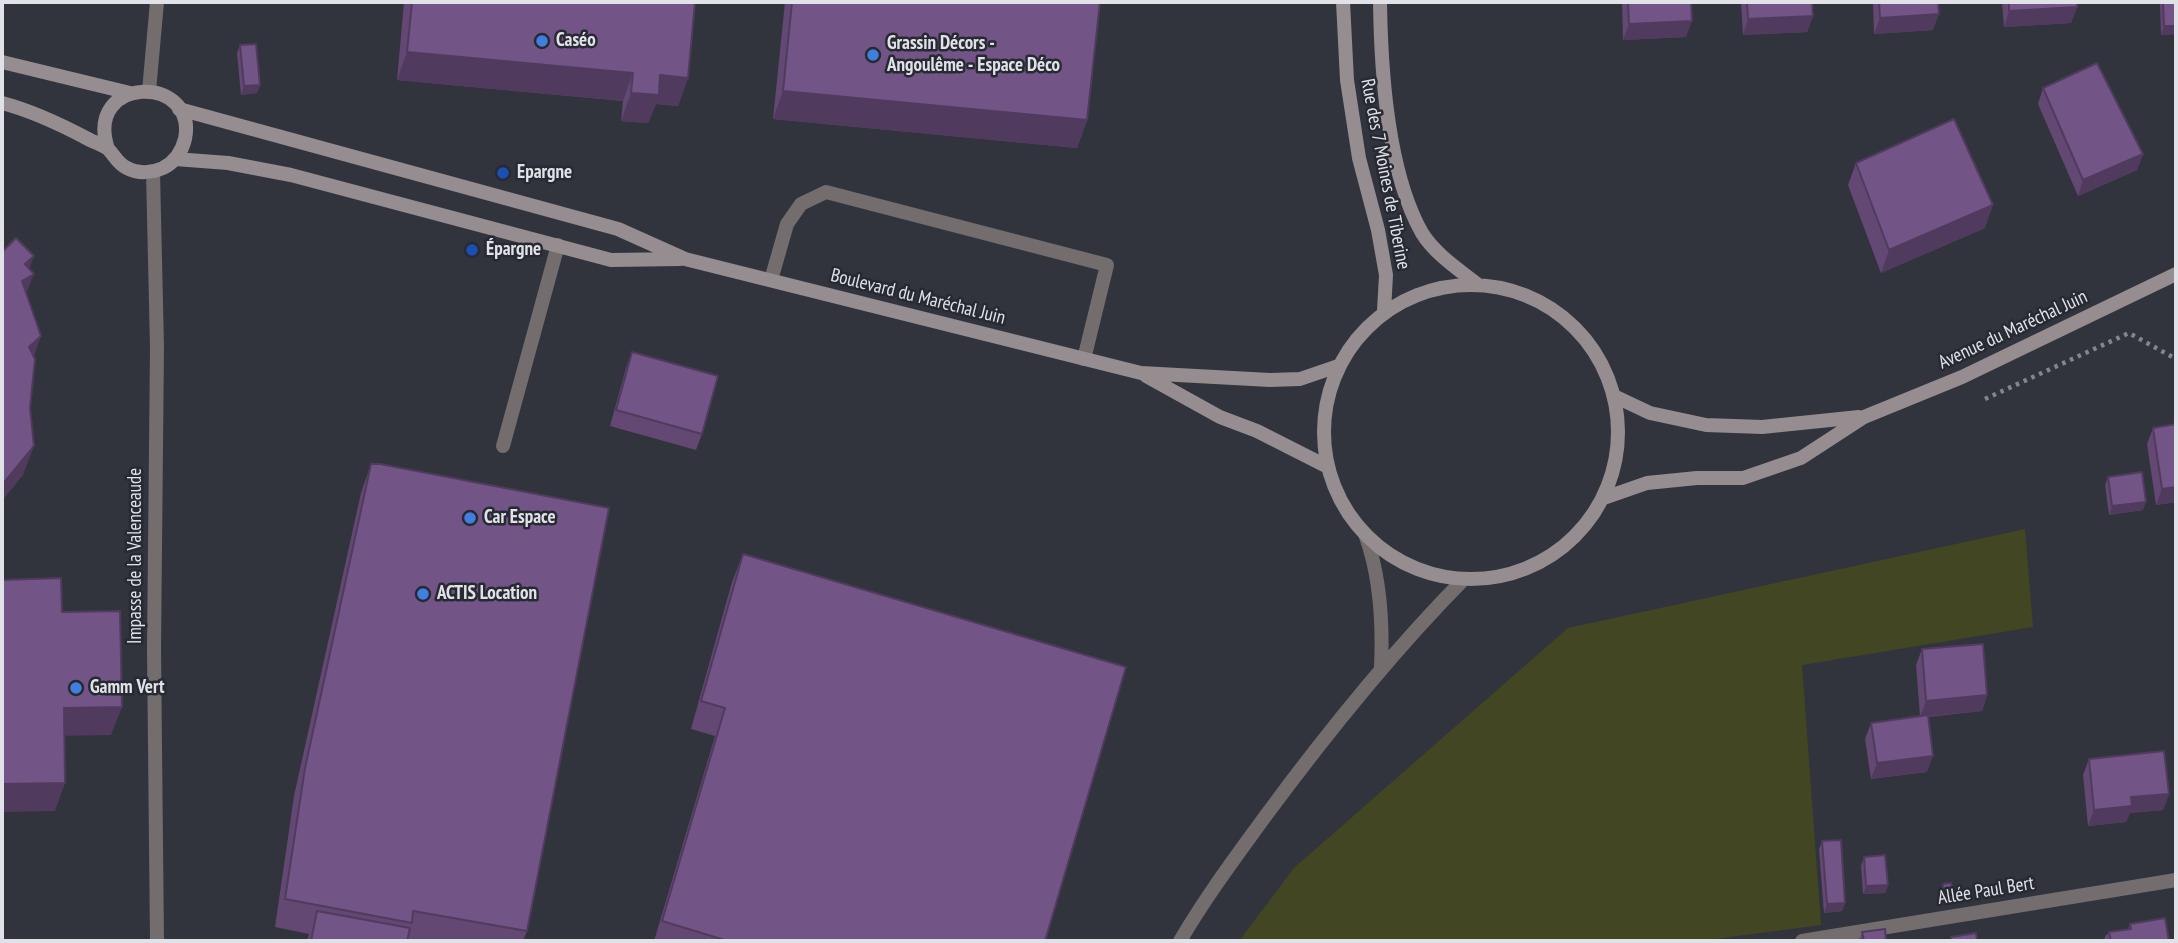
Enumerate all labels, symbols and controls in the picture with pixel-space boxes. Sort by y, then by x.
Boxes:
place label: Caséo [556,30,596,52]
marker: Caséo [534,33,550,49]
place label: Grassin Décors - Angoulême - Espace Déco [887,33,1060,77]
marker: Grassin Décors - Angoulême - Espace Déco [865,47,881,63]
street label: Rue des 7 Moines de Tiberine [1355,77,1415,271]
place label: Epargne [517,162,572,184]
marker: Epargne [495,165,511,181]
place label: Épargne [486,239,541,261]
marker: Épargne [464,242,480,258]
street label: Boulevard du Maréchal Juin [828,264,1008,330]
street label: Avenue du Maréchal Juin [1935,286,2091,374]
street label: Impasse de la Valenceaude [125,468,147,644]
place label: Car Espace [484,507,556,529]
marker: Car Espace [462,510,478,526]
place label: ACTIS Location [437,583,537,605]
marker: ACTIS Location [415,586,431,602]
place label: Gamm Vert [90,677,165,699]
marker: Gamm Vert [68,680,84,696]
street label: Allée Paul Bert [1936,872,2036,910]

